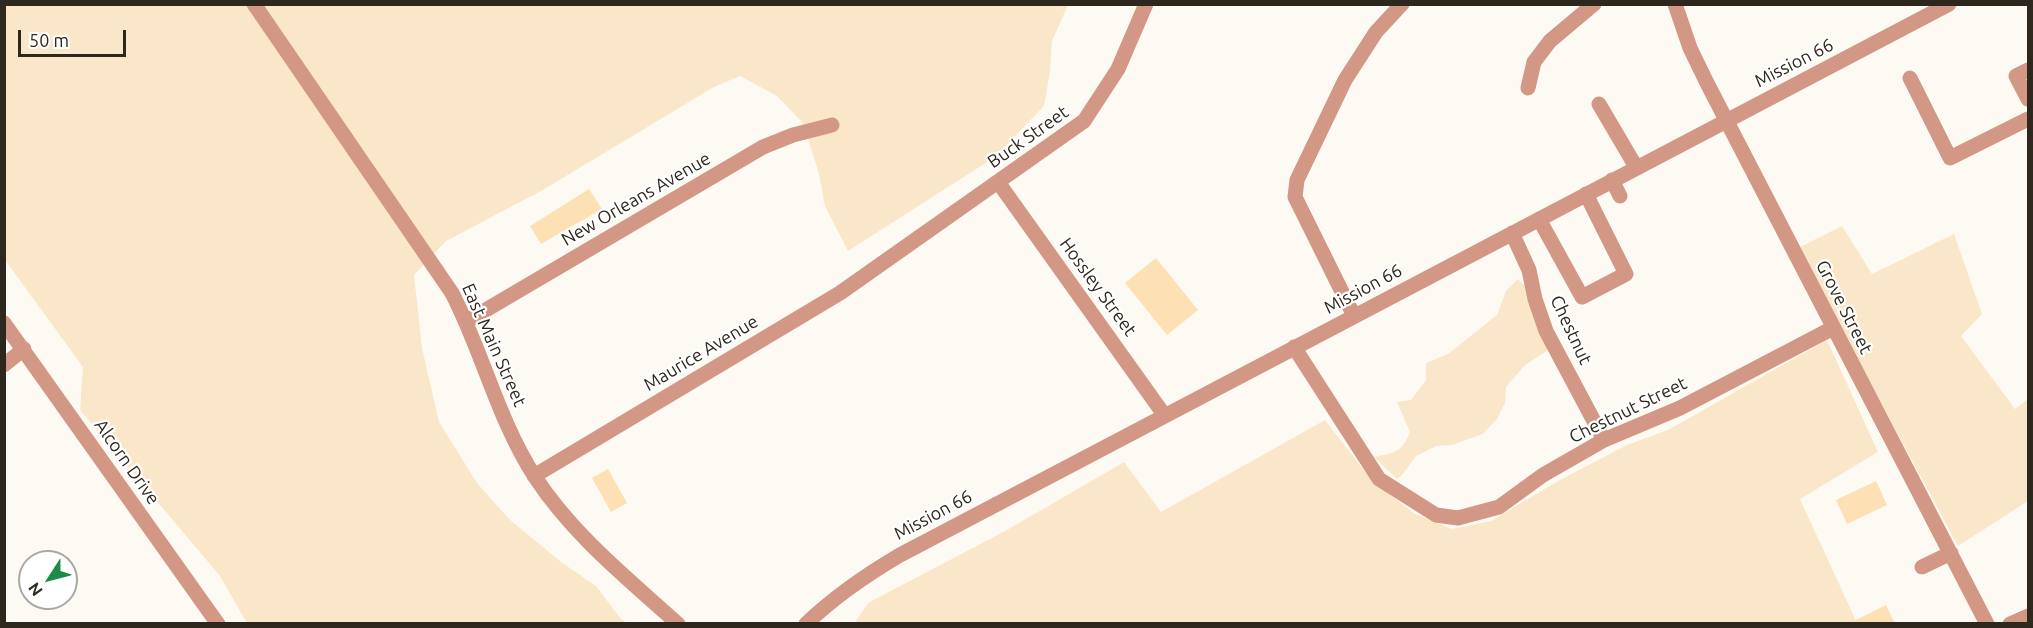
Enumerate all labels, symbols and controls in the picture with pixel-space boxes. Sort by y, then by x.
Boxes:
scale bar [21,18,129,56]
text: 50 m [29,30,69,50]
street label: Mission 66 [1751,34,1837,92]
street label: Buck Street [983,101,1073,173]
street label: New Orleans Avenue [558,148,714,250]
street label: Hossley Street [1055,234,1141,340]
street label: Grove Street [1811,257,1877,357]
street label: Mission 66 [1320,259,1406,319]
street label: East Main Street [457,280,531,410]
street label: Chestnut [1546,292,1596,368]
street label: Maurice Avenue [640,310,762,396]
street label: Chestnut Street [1566,372,1690,448]
street label: Alcorn Drive [90,415,164,509]
street label: Mission 66 [890,485,976,545]
north arrow [18,550,78,610]
text: N [24,579,46,600]

